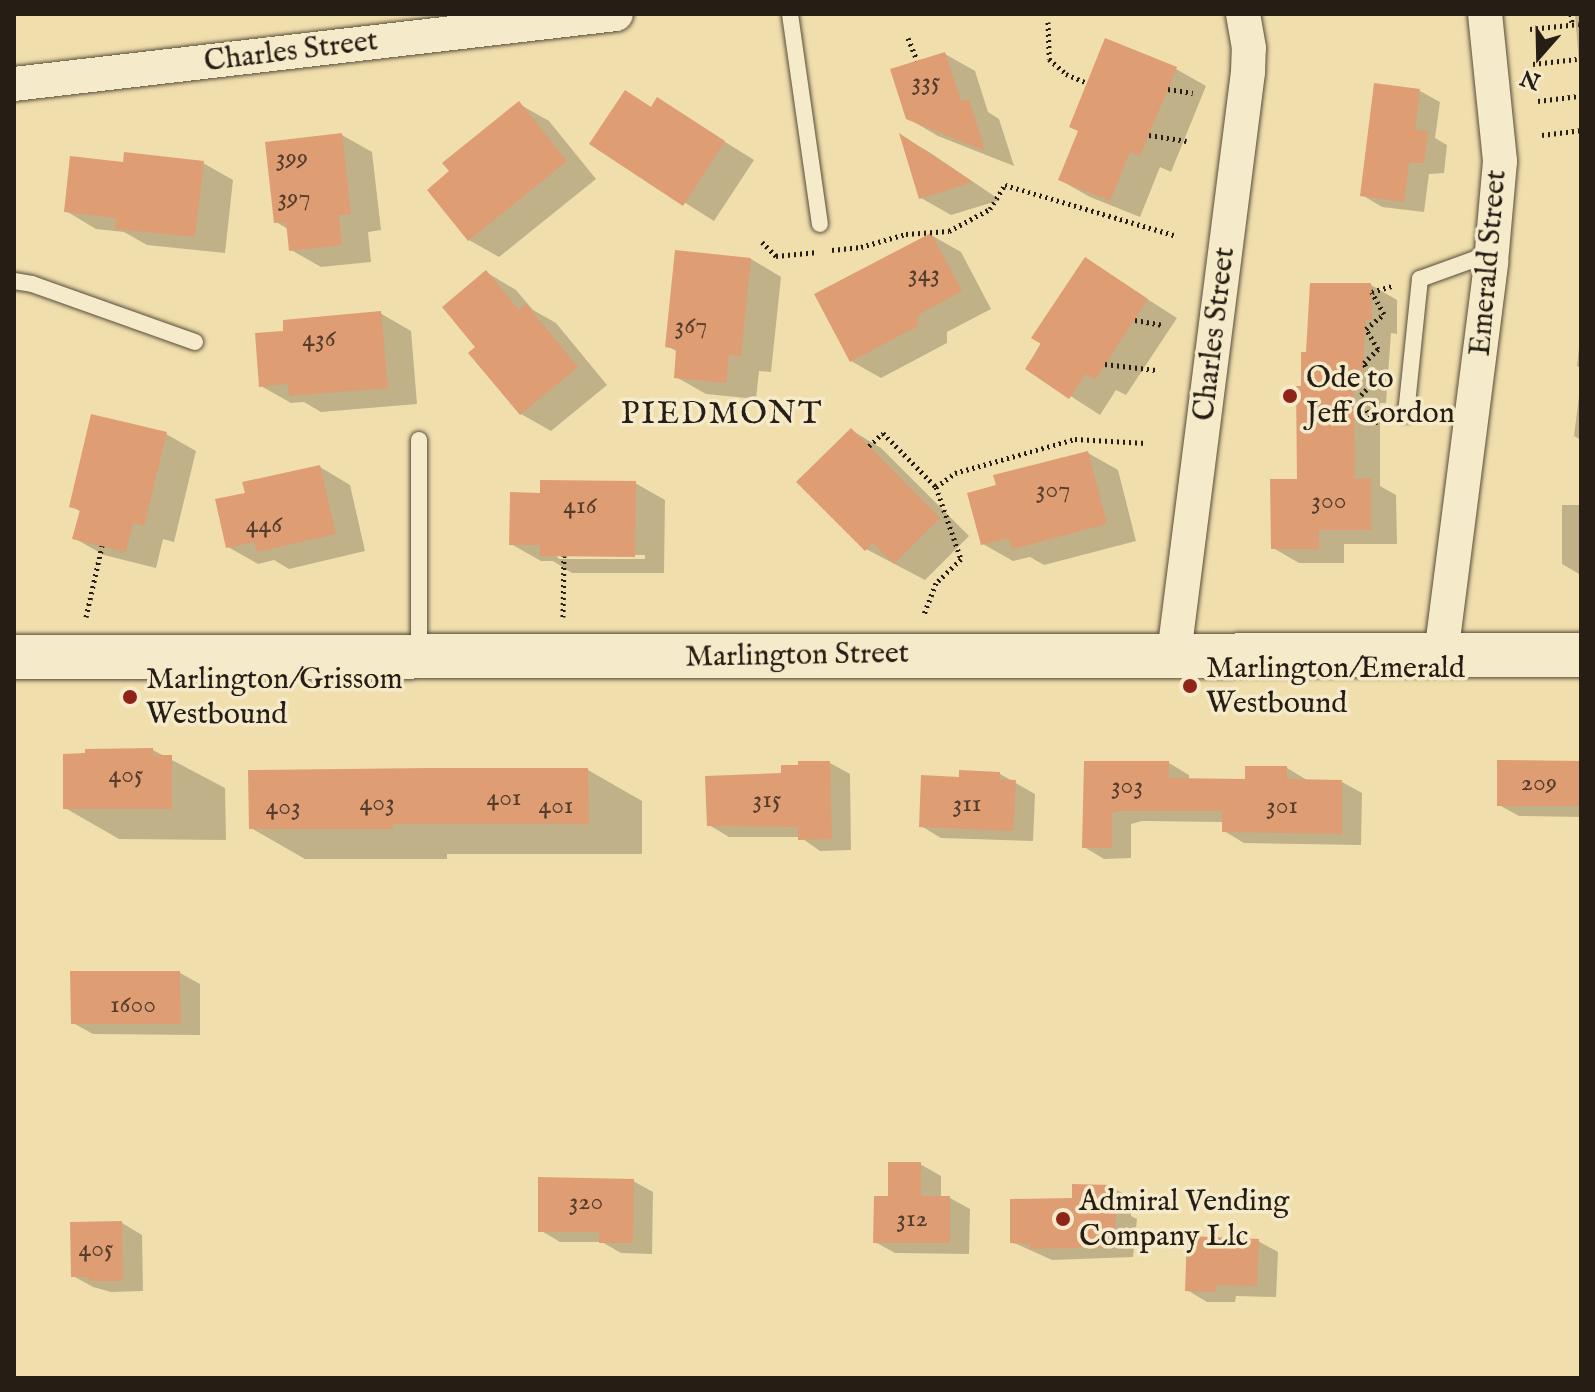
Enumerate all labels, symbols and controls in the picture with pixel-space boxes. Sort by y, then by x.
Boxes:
north arrow [1499,16,1579,96]
street label: Charles Street [202,23,380,81]
text: N [1517,62,1545,95]
house number: 335 [912,66,940,98]
house number: 399 [276,142,308,174]
street label: Emerald Street [1463,168,1515,358]
house number: 397 [277,182,311,214]
street label: Charles Street [1186,245,1244,423]
house number: 343 [908,258,940,290]
house number: 367 [675,310,707,342]
house number: 436 [302,323,336,355]
place label: Ode to Jeff Gordon [1306,361,1455,432]
marker: Ode to Jeff Gordon [1281,387,1299,405]
district label: PIEDMONT [621,396,823,434]
house number: 307 [1036,474,1070,506]
house number: 300 [1311,485,1347,517]
house number: 416 [563,490,597,522]
house number: 446 [246,509,282,541]
street label: Marlington Street [685,636,909,676]
place label: Marlington/Emerald Westbound [1206,651,1465,722]
place label: Marlington/Grissom Westbound [146,662,403,732]
marker: Marlington/Emerald Westbound [1181,677,1199,695]
marker: Marlington/Grissom Westbound [121,688,139,706]
house number: 405 [109,759,143,791]
house number: 209 [1521,767,1557,799]
house number: 303 [1111,770,1143,802]
house number: 401 [486,782,522,814]
house number: 315 [753,784,781,816]
house number: 403 [359,787,395,819]
house number: 311 [952,788,982,820]
house number: 401 [538,790,574,822]
house number: 301 [1266,790,1298,822]
house number: 403 [265,791,301,823]
house number: 1600 [110,989,156,1021]
place label: Admiral Vending Company Llc [1079,1184,1289,1254]
house number: 320 [569,1186,603,1218]
house number: 312 [896,1203,928,1235]
marker: Admiral Vending Company Llc [1054,1210,1072,1228]
house number: 405 [79,1233,113,1265]

